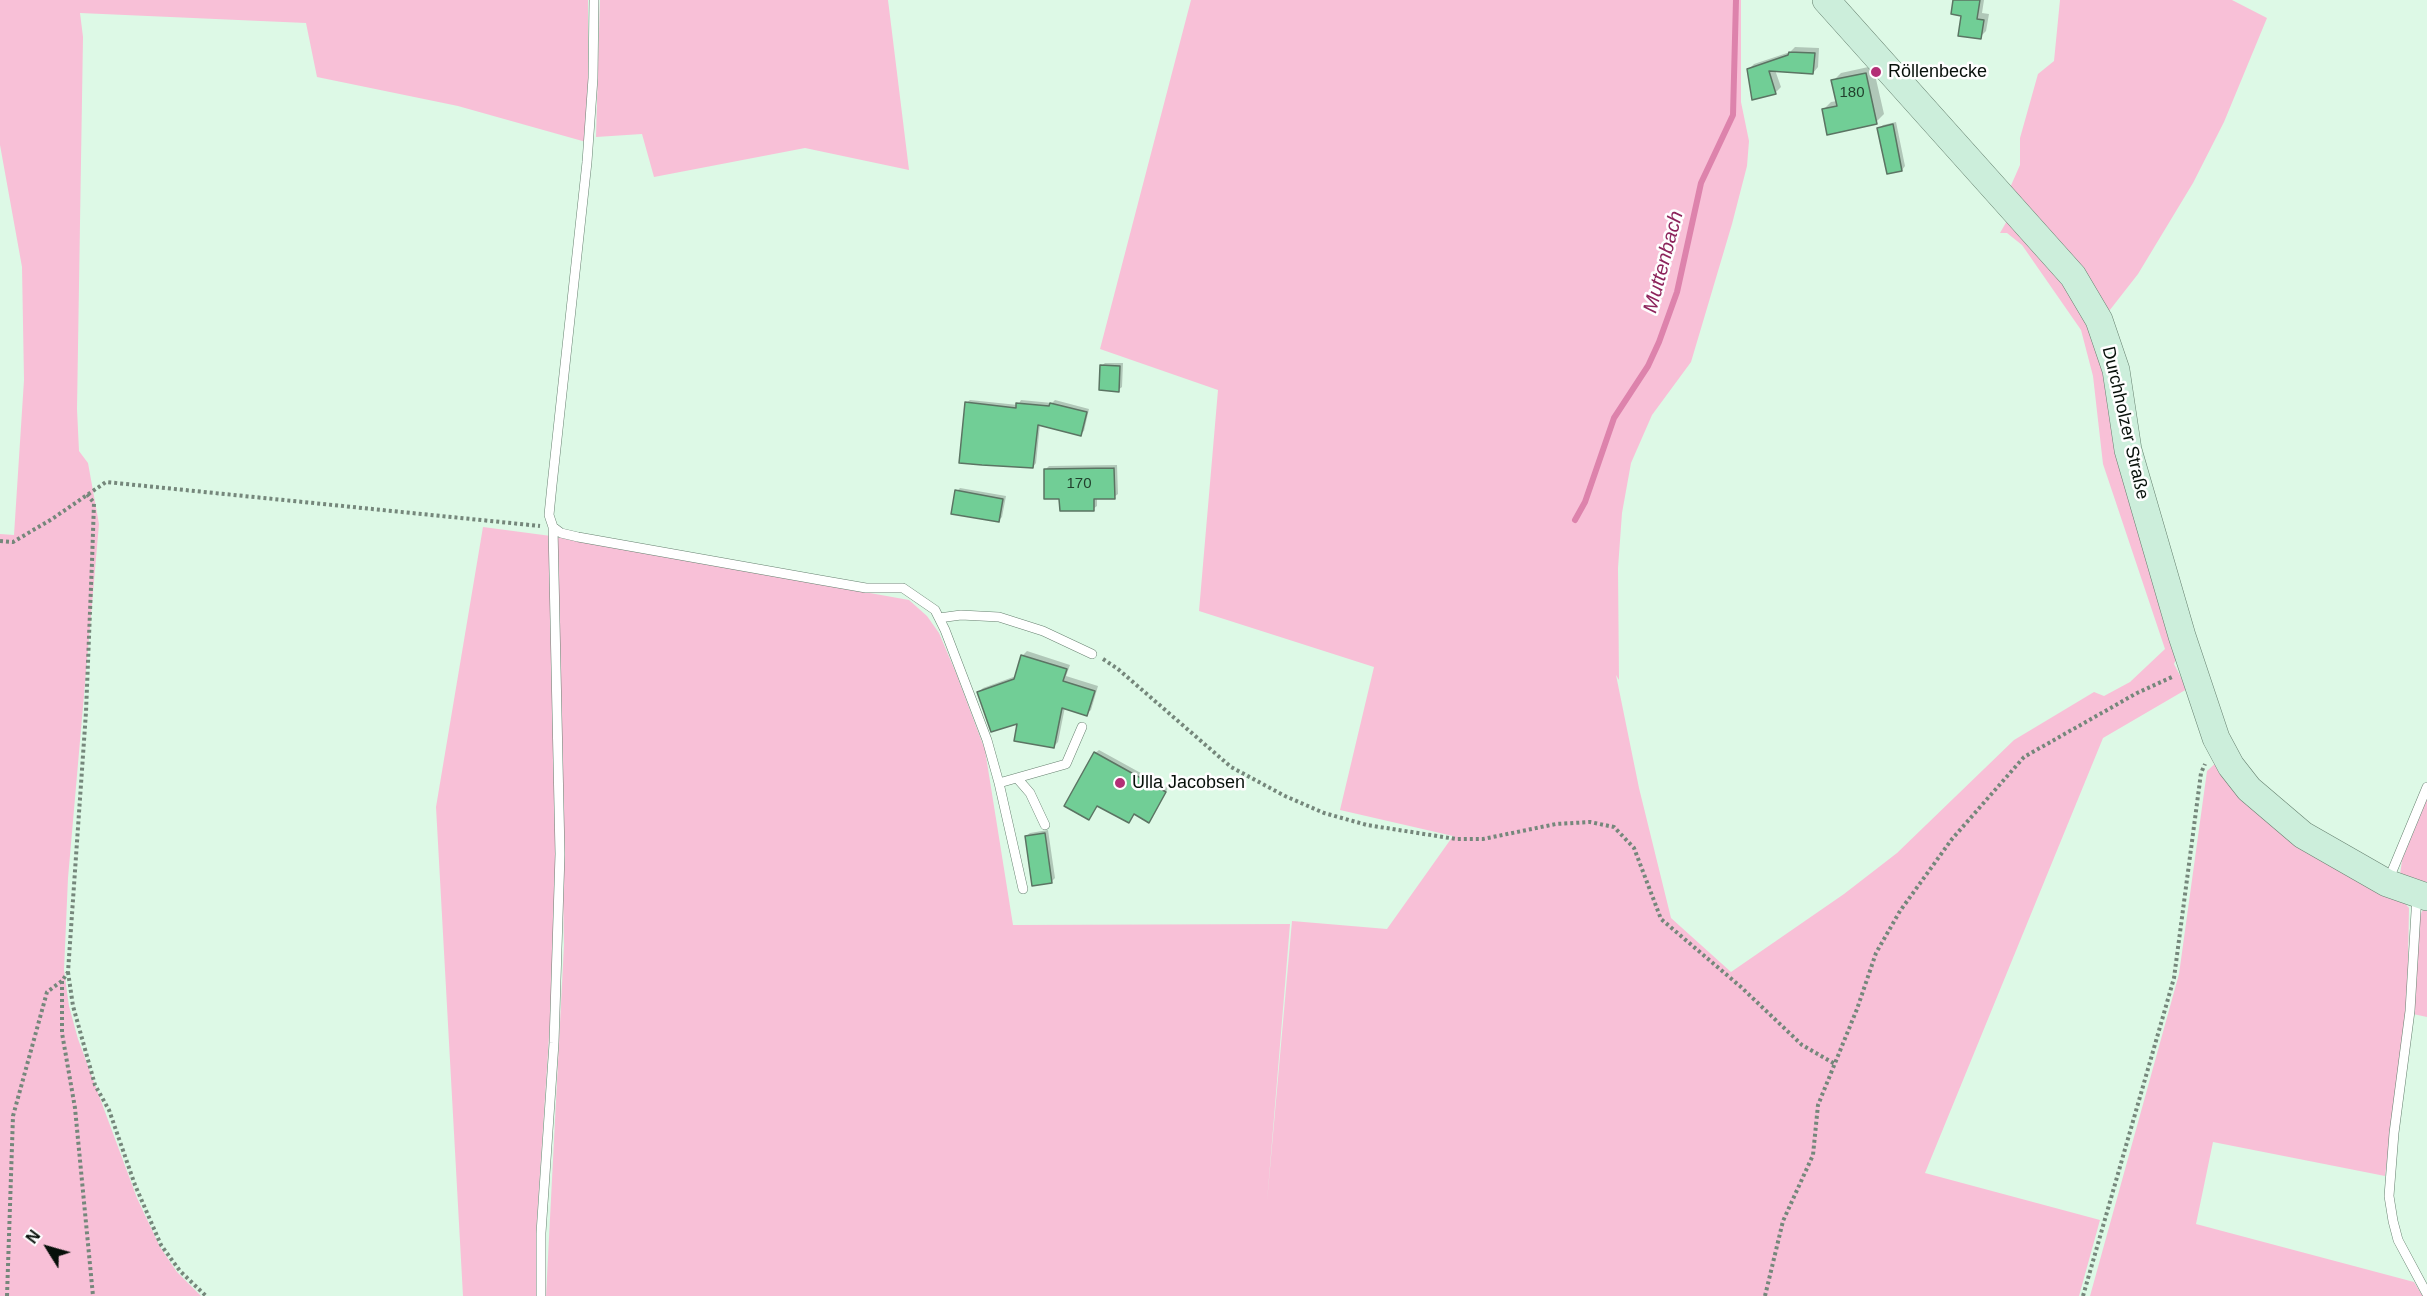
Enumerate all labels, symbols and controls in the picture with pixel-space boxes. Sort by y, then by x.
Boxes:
place label: Röllenbecke [1888,61,1987,83]
marker: Röllenbecke [1869,65,1883,79]
house number: 180 [1839,84,1865,102]
water label: Muttenbach [1639,208,1689,316]
street label: Durchholzer Straße [2097,345,2153,501]
house number: 170 [1066,475,1092,493]
place label: Ulla Jacobsen [1132,772,1245,794]
marker: Ulla Jacobsen [1113,776,1127,790]
north arrow [18,1218,78,1278]
text: N [23,1227,43,1247]

